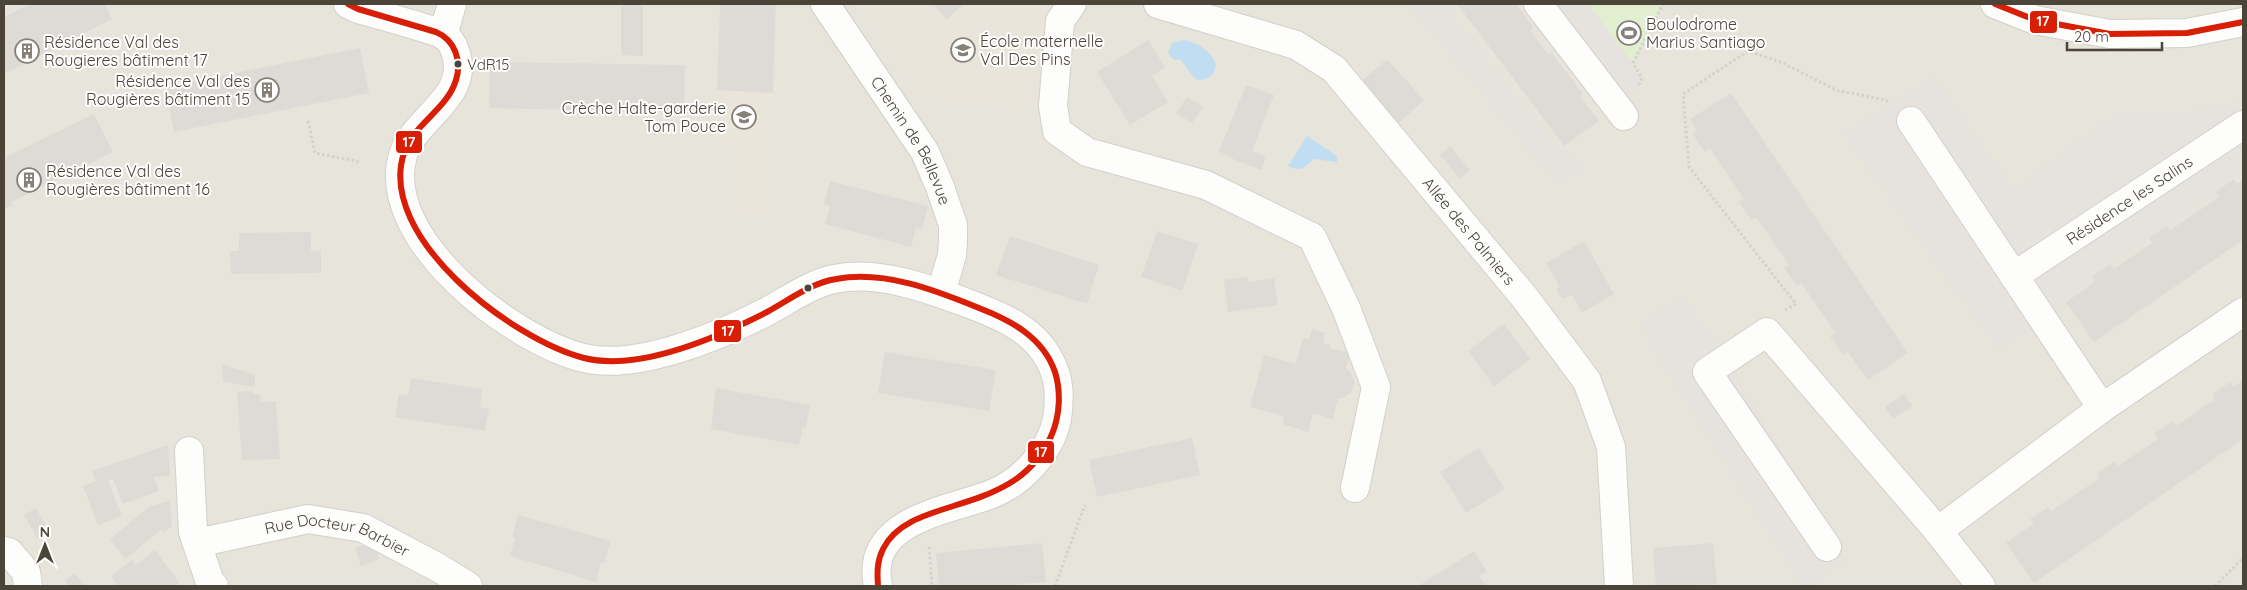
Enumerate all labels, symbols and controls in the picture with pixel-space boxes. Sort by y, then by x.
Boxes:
line badge: 17 [2029,10,2058,34]
text: 17 [2036,12,2050,30]
place label: Boulodrome Marius Santiago [1646,14,1765,52]
sports icon: Boulodrome Marius Santiago [1616,20,1642,46]
scale bar [2067,20,2162,52]
text: 20 m [2074,27,2109,46]
place label: École maternelle Val Des Pins [980,31,1103,69]
place label: Résidence Val des Rougieres bâtiment 17 [44,32,207,70]
school or university icon: École maternelle Val Des Pins [950,37,976,63]
building icon: Résidence Val des Rougieres bâtiment 17 [14,38,40,64]
place label: VdR15 [467,55,510,74]
marker: VdR15 [453,59,463,69]
place label: Résidence Val des Rougières bâtiment 15 [86,71,250,109]
street label: Chemin de Bellevue [867,72,955,207]
building icon: Résidence Val des Rougières bâtiment 15 [254,77,280,103]
place label: Crèche Halte-garderie Tom Pouce [562,98,726,136]
school or university icon: Crèche Halte-garderie Tom Pouce [731,104,757,130]
line badge: 17 [395,130,423,154]
text: 17 [402,133,416,151]
street label: Résidence les Salins [2062,151,2196,249]
place label: Résidence Val des Rougières bâtiment 16 [46,161,210,199]
building icon: Résidence Val des Rougières bâtiment 16 [16,167,42,193]
street label: Allée des Palmiers [1419,173,1520,289]
unlabelled marker [803,283,813,293]
line badge: 17 [713,319,742,343]
text: 17 [721,322,735,340]
line badge: 17 [1027,440,1055,464]
text: 17 [1034,443,1048,461]
street label: Rue Docteur Barbier [263,509,413,561]
north arrow [20,520,70,570]
text: N [40,523,50,541]

